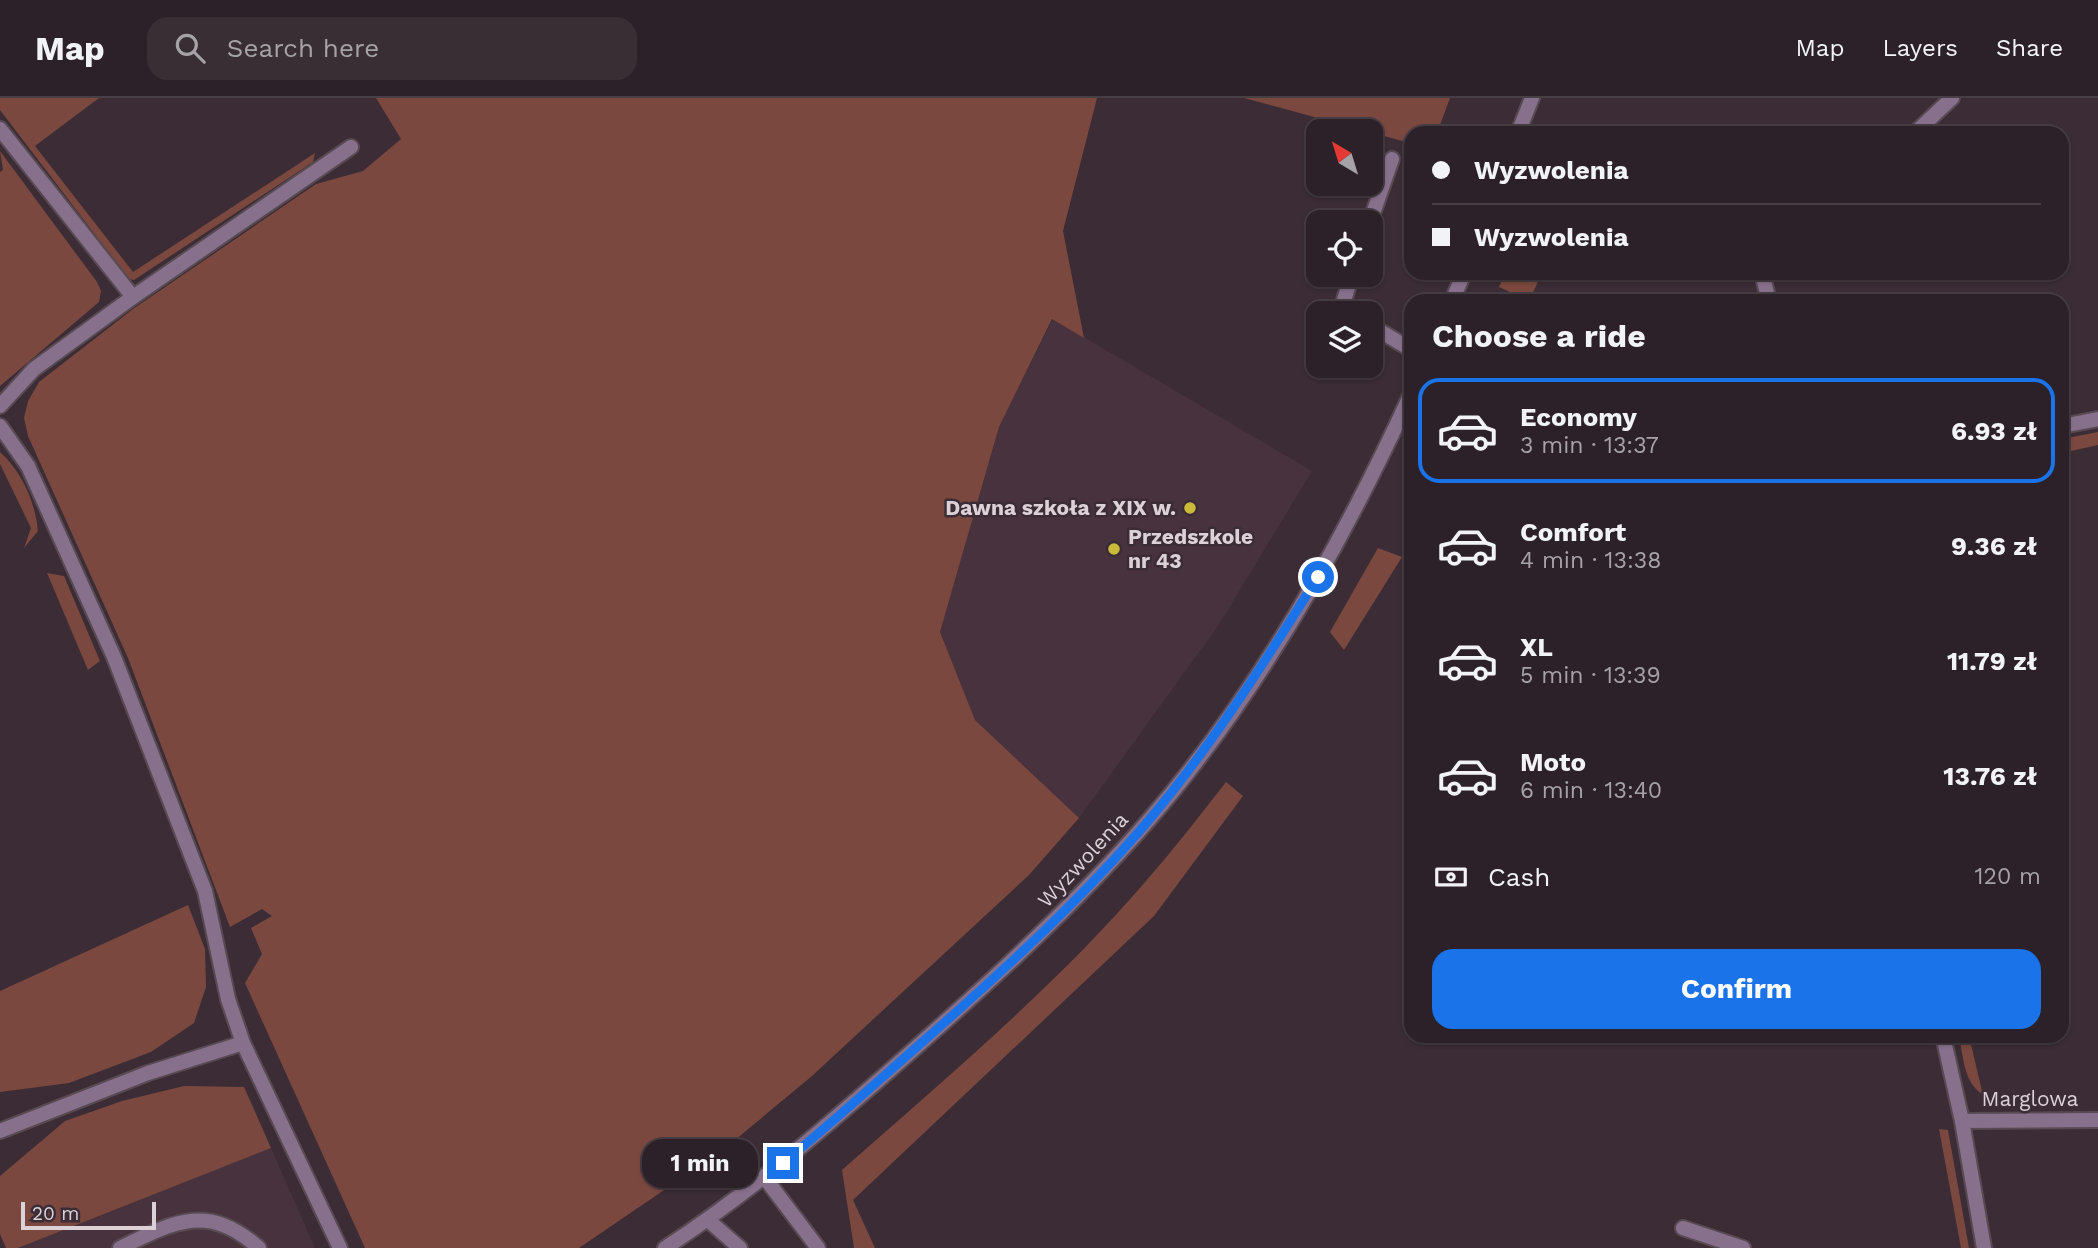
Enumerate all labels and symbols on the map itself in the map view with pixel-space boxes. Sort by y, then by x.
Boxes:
north arrow [1306,119,1382,196]
place label: Dawna szkoła z XIX w. [945,495,1176,520]
marker: Dawna szkoła z XIX w. [1182,500,1198,516]
place label: Przedszkole nr 43 [1128,524,1253,573]
marker: Przedszkole nr 43 [1106,541,1122,557]
route start [1302,561,1334,593]
street label: Wyzwolenia [1032,807,1133,912]
street label: Marglowa [1982,1086,2079,1111]
callout: 1 min [643,1138,758,1188]
route end [767,1147,799,1179]
scale bar [21,1199,156,1231]

